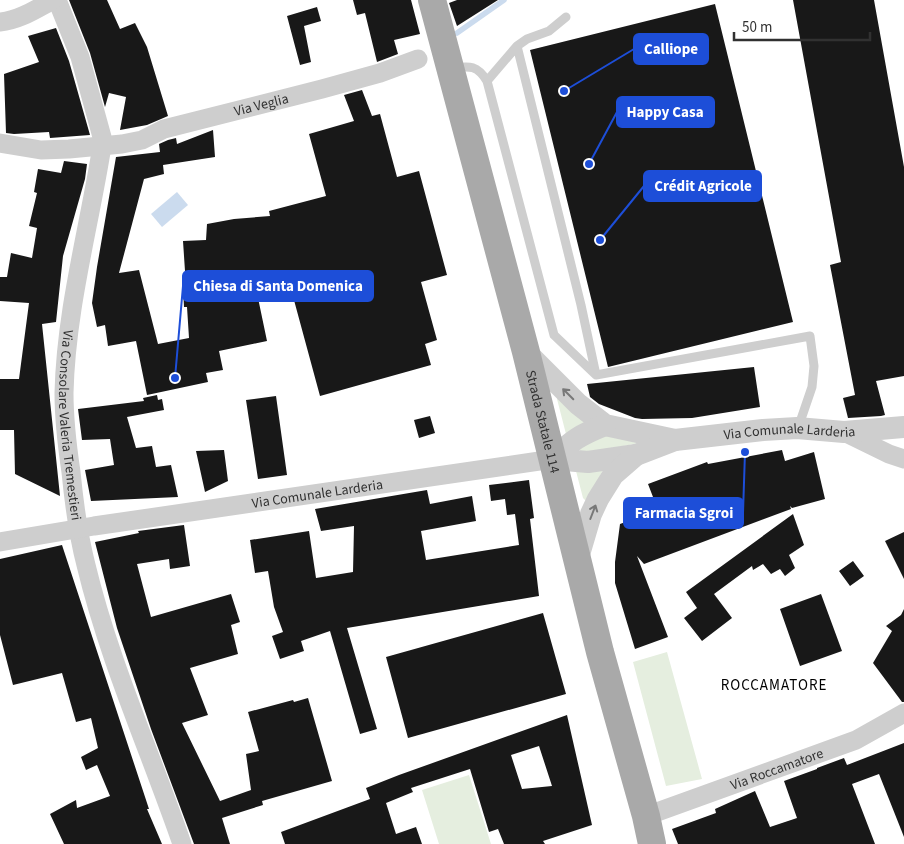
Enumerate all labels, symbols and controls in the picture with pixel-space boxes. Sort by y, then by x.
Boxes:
scale bar [734,10,870,42]
text: 50 m [742,17,772,38]
callout: Calliope [634,34,708,64]
text: Calliope [644,39,698,60]
street label: Via Veglia [232,89,291,122]
callout: Happy Casa [617,97,714,127]
text: Happy Casa [626,102,704,123]
callout: Crédit Agricole [644,171,761,201]
text: Crédit Agricole [654,176,752,197]
callout: Chiesa di Santa Domenica [183,271,373,301]
text: Chiesa di Santa Domenica [193,276,363,297]
street label: Via Consolare Valeria Tremestieri [53,329,86,522]
street label: Strada Statale 114 [520,368,565,475]
one-way arrow [562,387,574,400]
street label: Via Comunale Larderia [723,419,856,445]
street label: Via Comunale Larderia [251,475,384,514]
callout: Farmacia Sgroi [624,498,743,528]
text: Farmacia Sgroi [635,503,733,524]
one-way arrow [589,504,598,520]
district label: ROCCAMATORE [721,675,827,696]
street label: Via Roccamatore [728,744,826,796]

